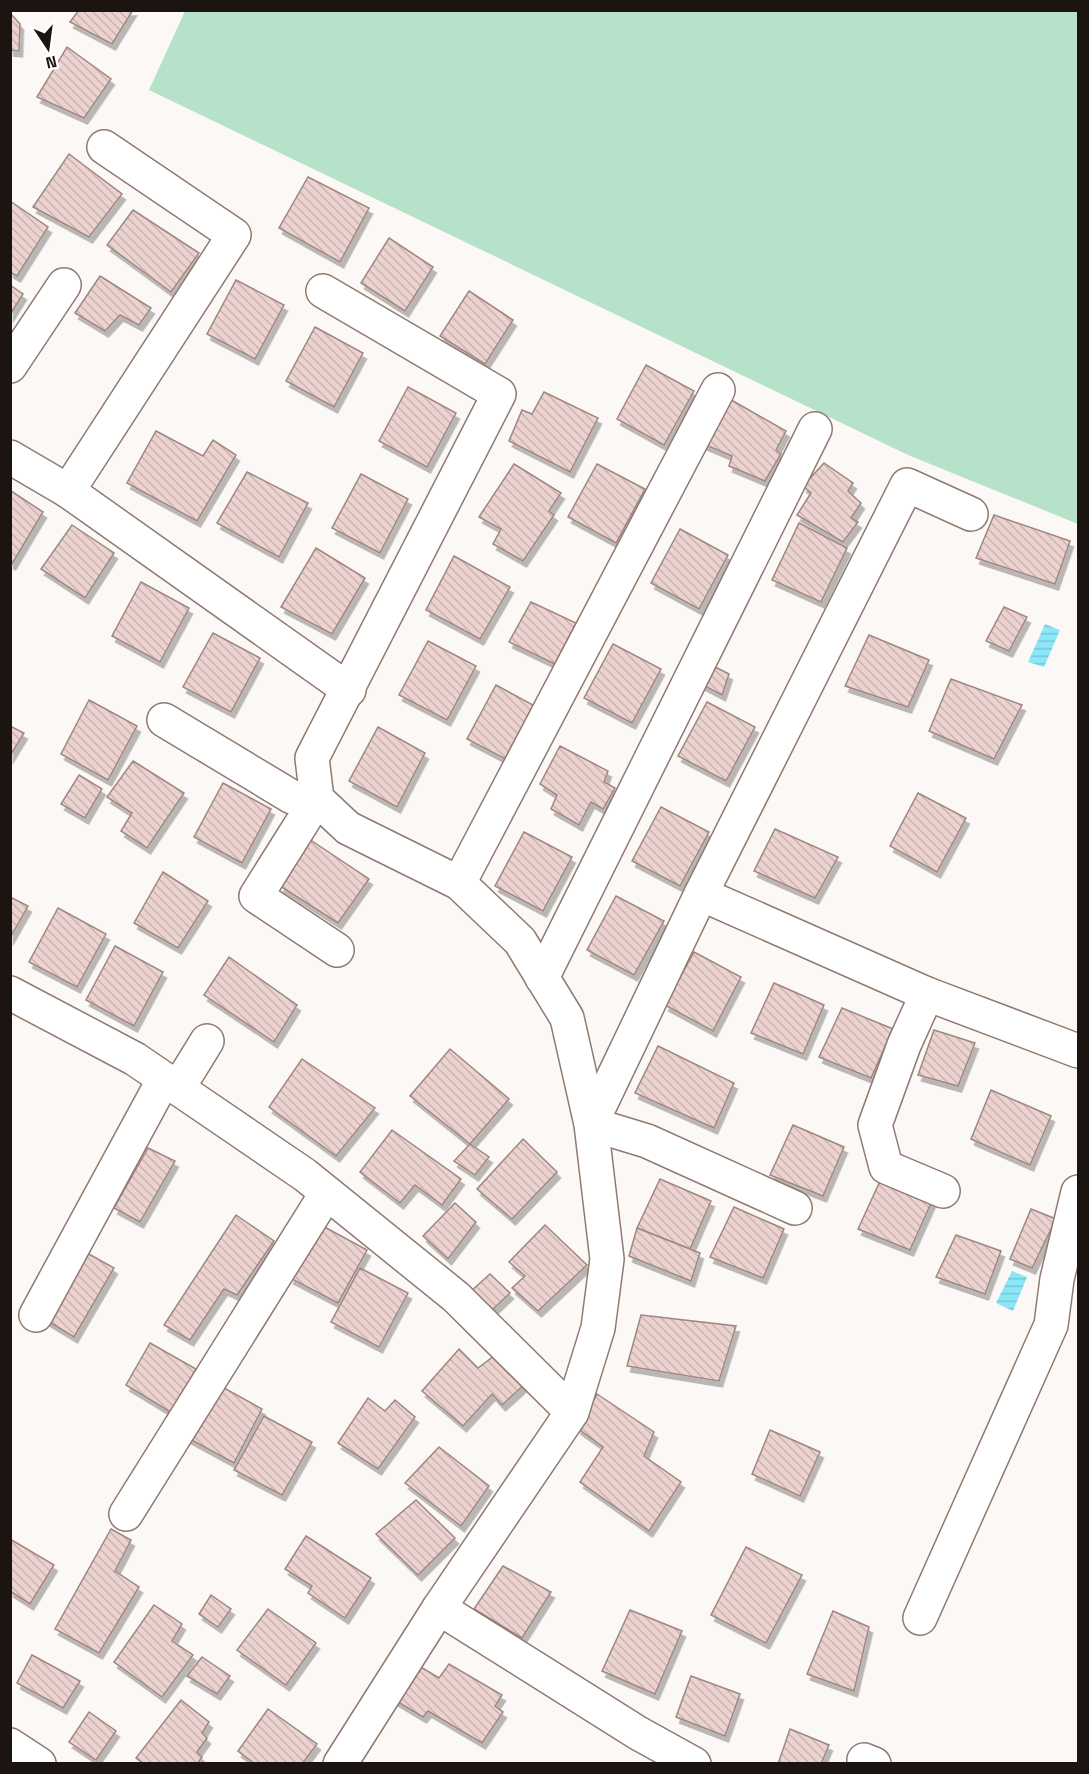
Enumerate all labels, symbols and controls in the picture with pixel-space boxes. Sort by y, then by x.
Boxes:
north arrow [18,18,78,78]
text: N [44,51,59,74]

